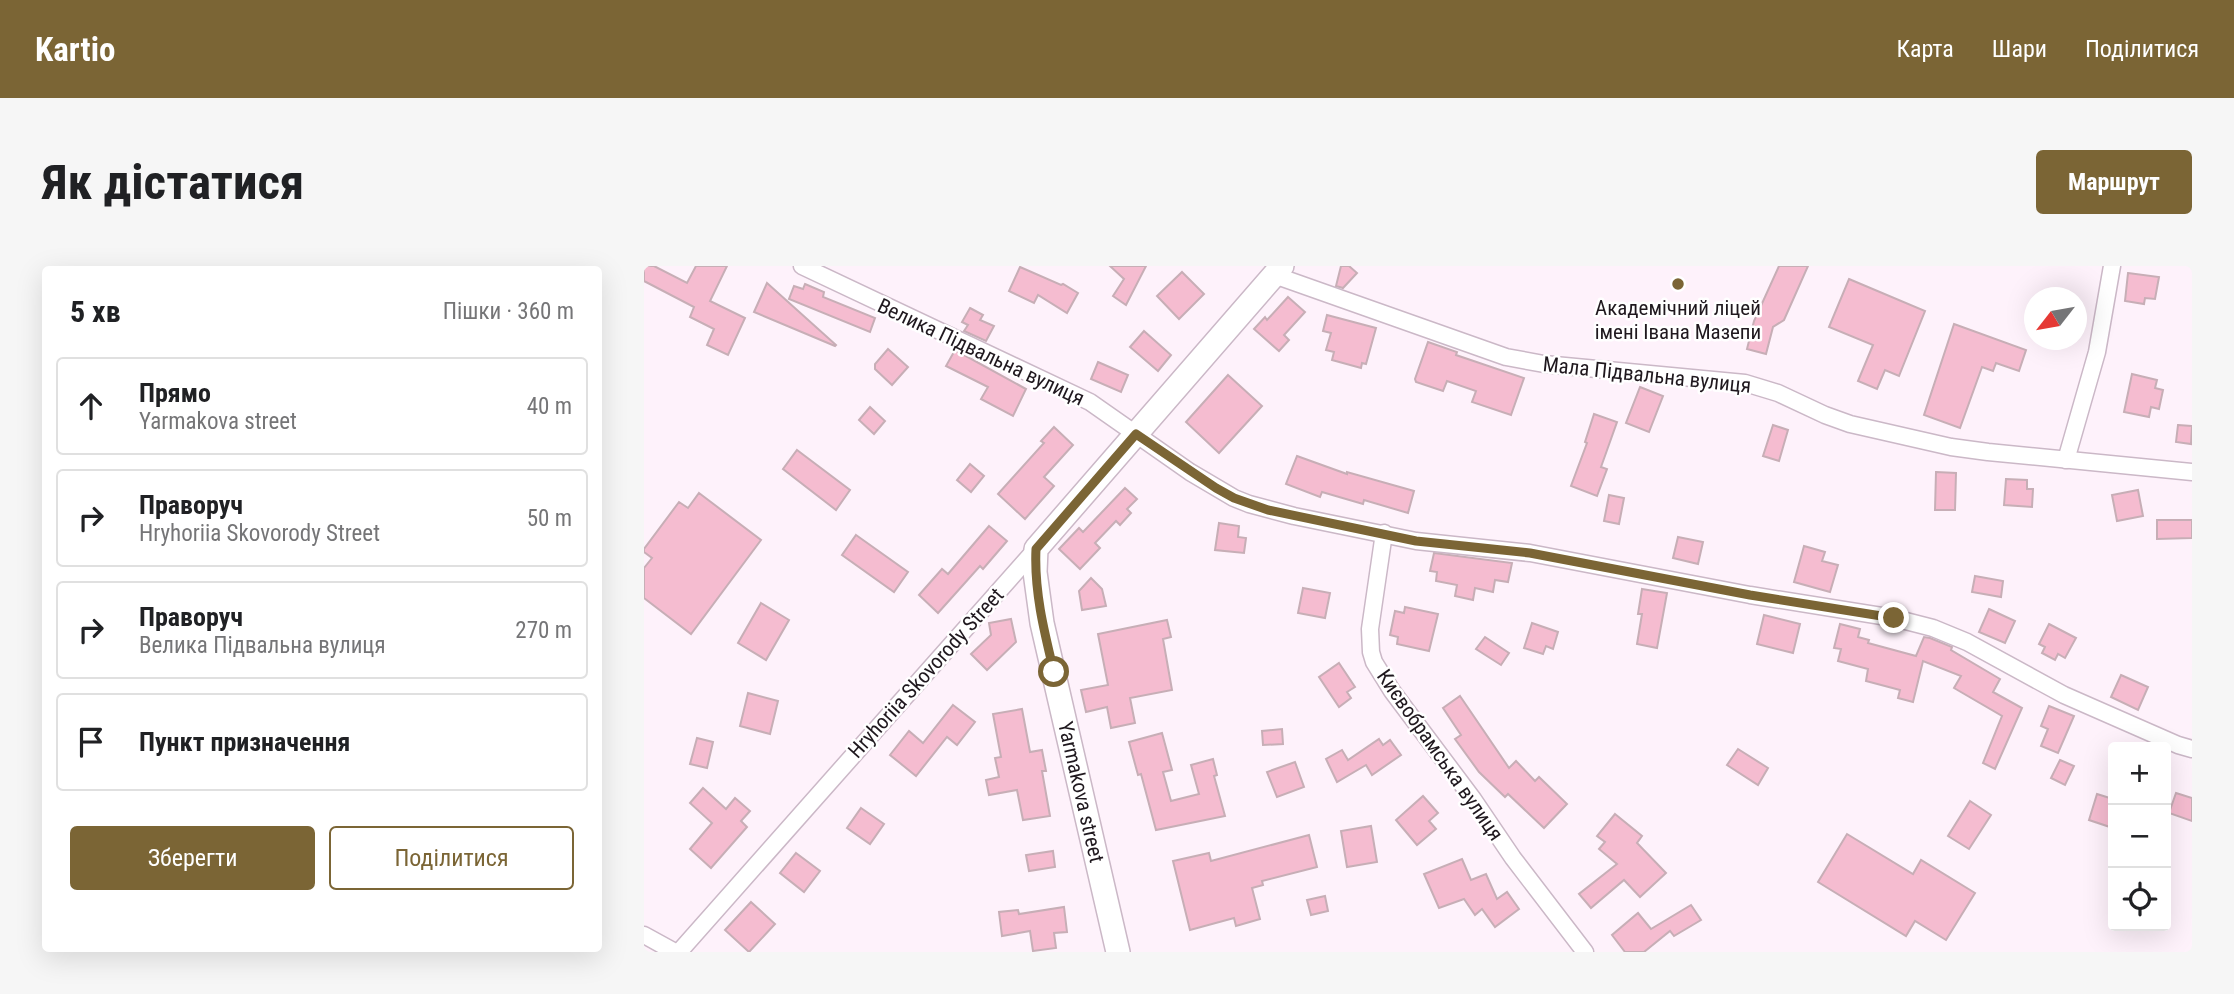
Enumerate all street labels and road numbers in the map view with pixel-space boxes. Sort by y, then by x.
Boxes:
street label: Велика Підвальна вулиця [874,294,1088,410]
street label: Мала Підвальна вулиця [1542,352,1752,398]
street label: Hryhoriia Skovorody Street [843,583,1009,763]
street label: Києвобрамська вулиця [1372,665,1508,845]
street label: Yarmakova street [1053,719,1109,865]

